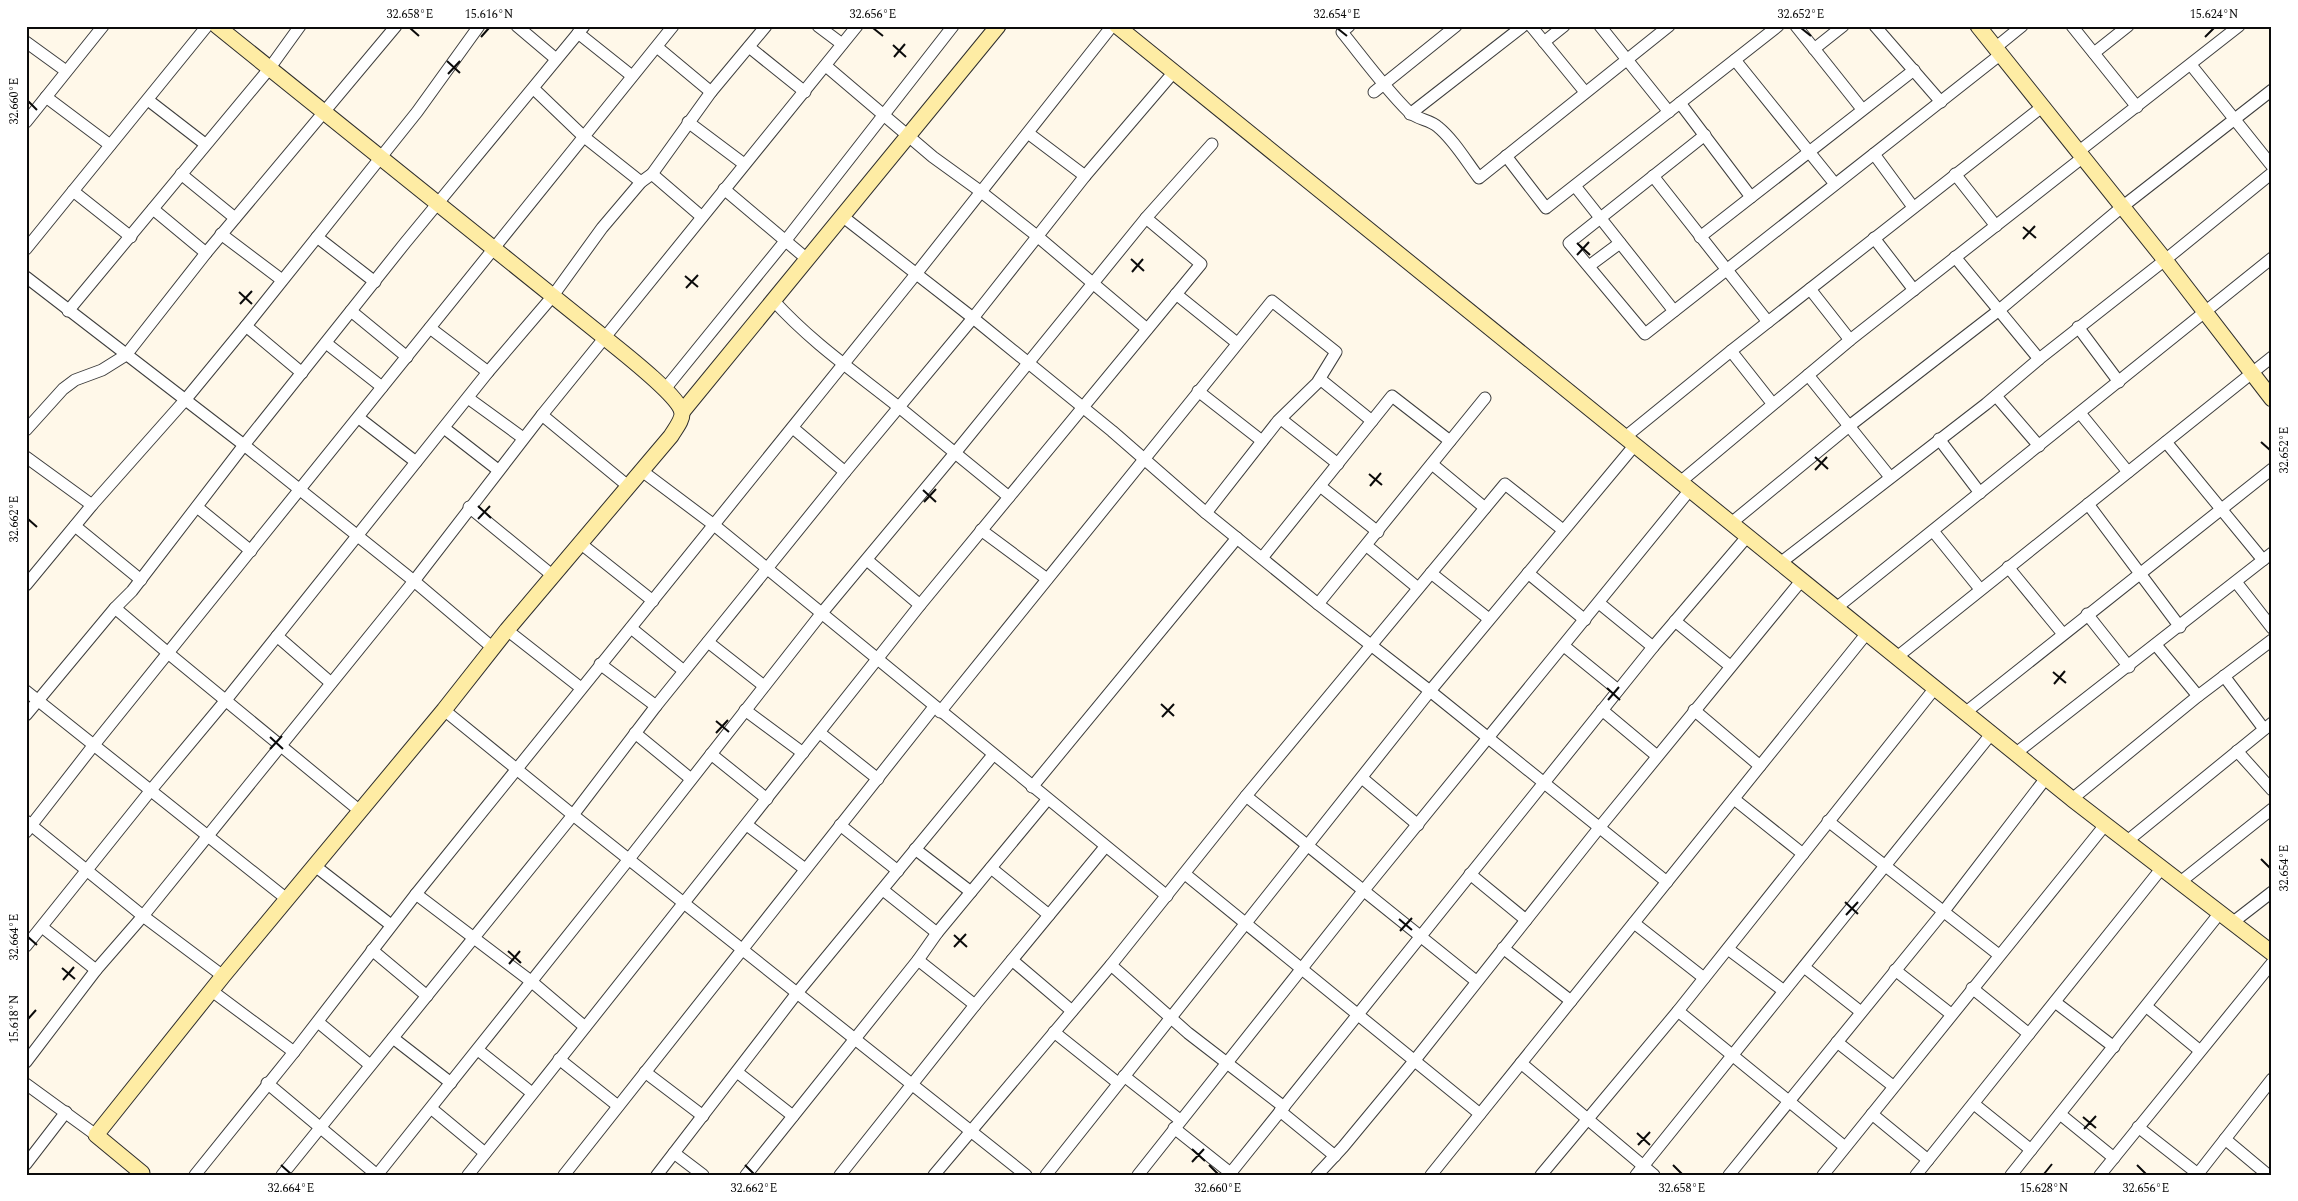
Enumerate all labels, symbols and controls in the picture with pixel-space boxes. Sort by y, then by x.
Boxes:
text: 32.658°E [387,5,433,24]
text: 15.616°N [465,5,513,24]
text: 32.656°E [850,5,896,24]
text: 32.654°E [1314,5,1360,24]
text: 32.652°E [1778,5,1824,24]
text: 15.624°N [2190,5,2238,24]
text: 32.660°E [5,78,24,124]
text: 32.652°E [2275,427,2294,473]
text: 32.662°E [5,496,24,542]
text: 32.654°E [2275,845,2294,891]
text: 32.664°E [5,914,24,960]
text: 15.618°N [5,995,24,1043]
text: 32.664°E [268,1179,314,1198]
text: 32.662°E [731,1179,777,1198]
text: 32.660°E [1195,1179,1241,1198]
text: 32.658°E [1659,1179,1705,1198]
text: 15.628°N [2020,1179,2068,1198]
text: 32.656°E [2123,1179,2169,1198]

